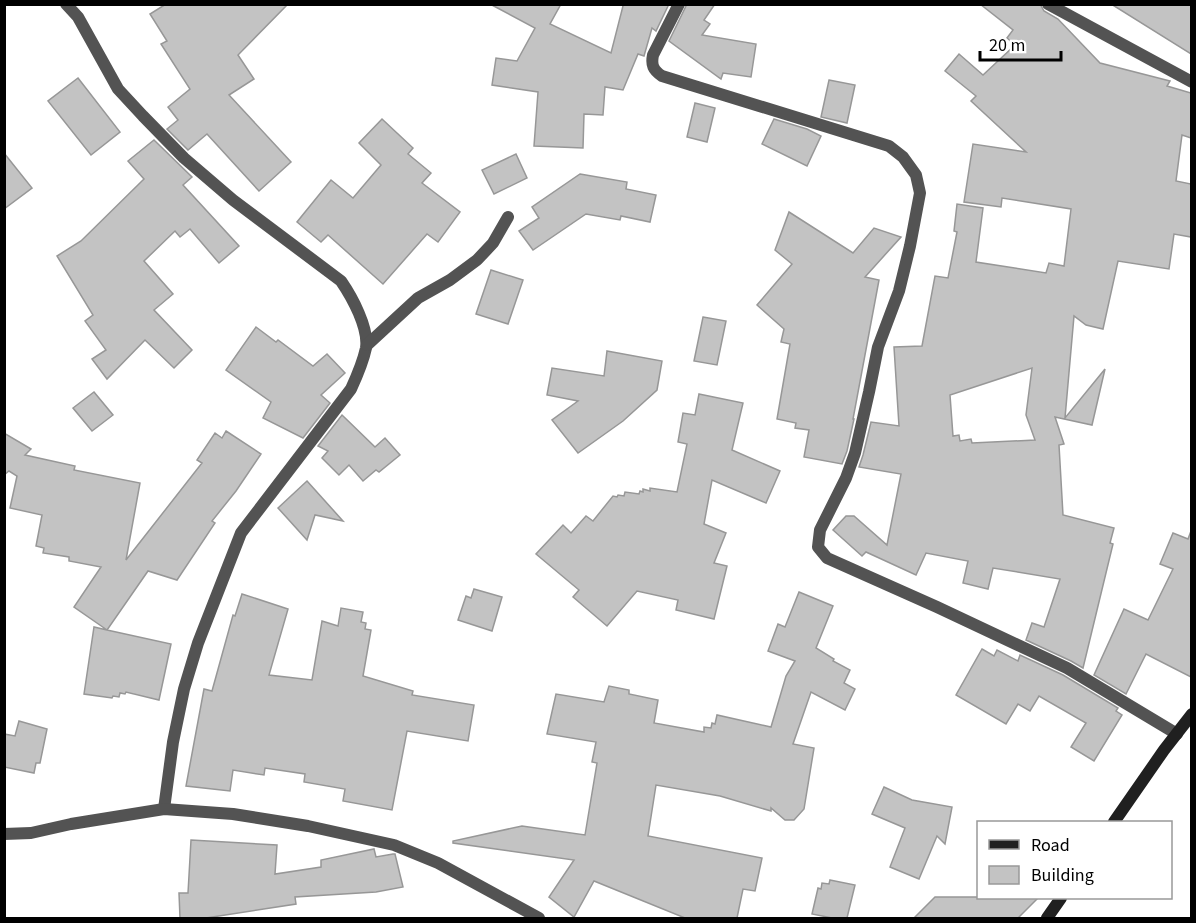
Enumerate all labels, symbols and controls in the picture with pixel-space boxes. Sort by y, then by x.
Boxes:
scale bar [980,24,1061,62]
text: 20 m [989,33,1025,58]
legend [977,821,1172,899]
text: Road [1031,833,1070,858]
text: Building [1031,863,1094,888]

